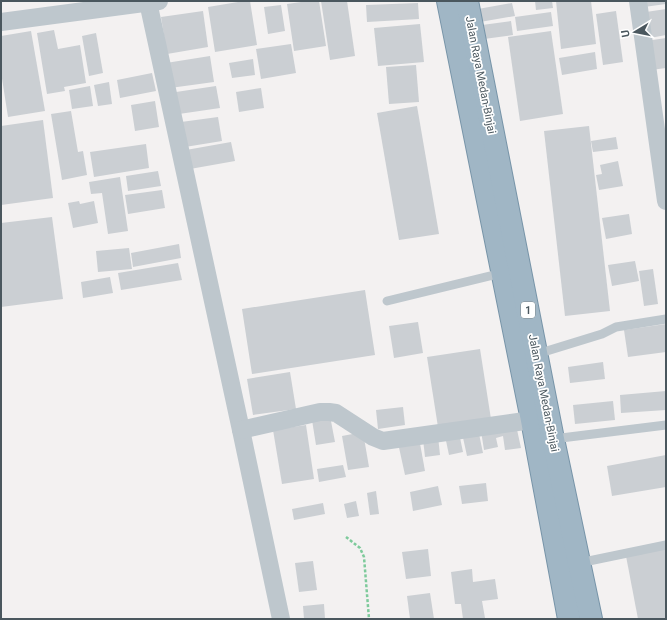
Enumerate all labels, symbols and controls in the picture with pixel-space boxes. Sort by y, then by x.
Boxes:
north arrow [615,12,655,52]
street label: Jalan Raya Medan-Binjai [463,15,498,135]
text: U [619,29,633,38]
road number: 1 [521,302,535,318]
street label: Jalan Raya Medan-Binjai [526,333,561,453]

